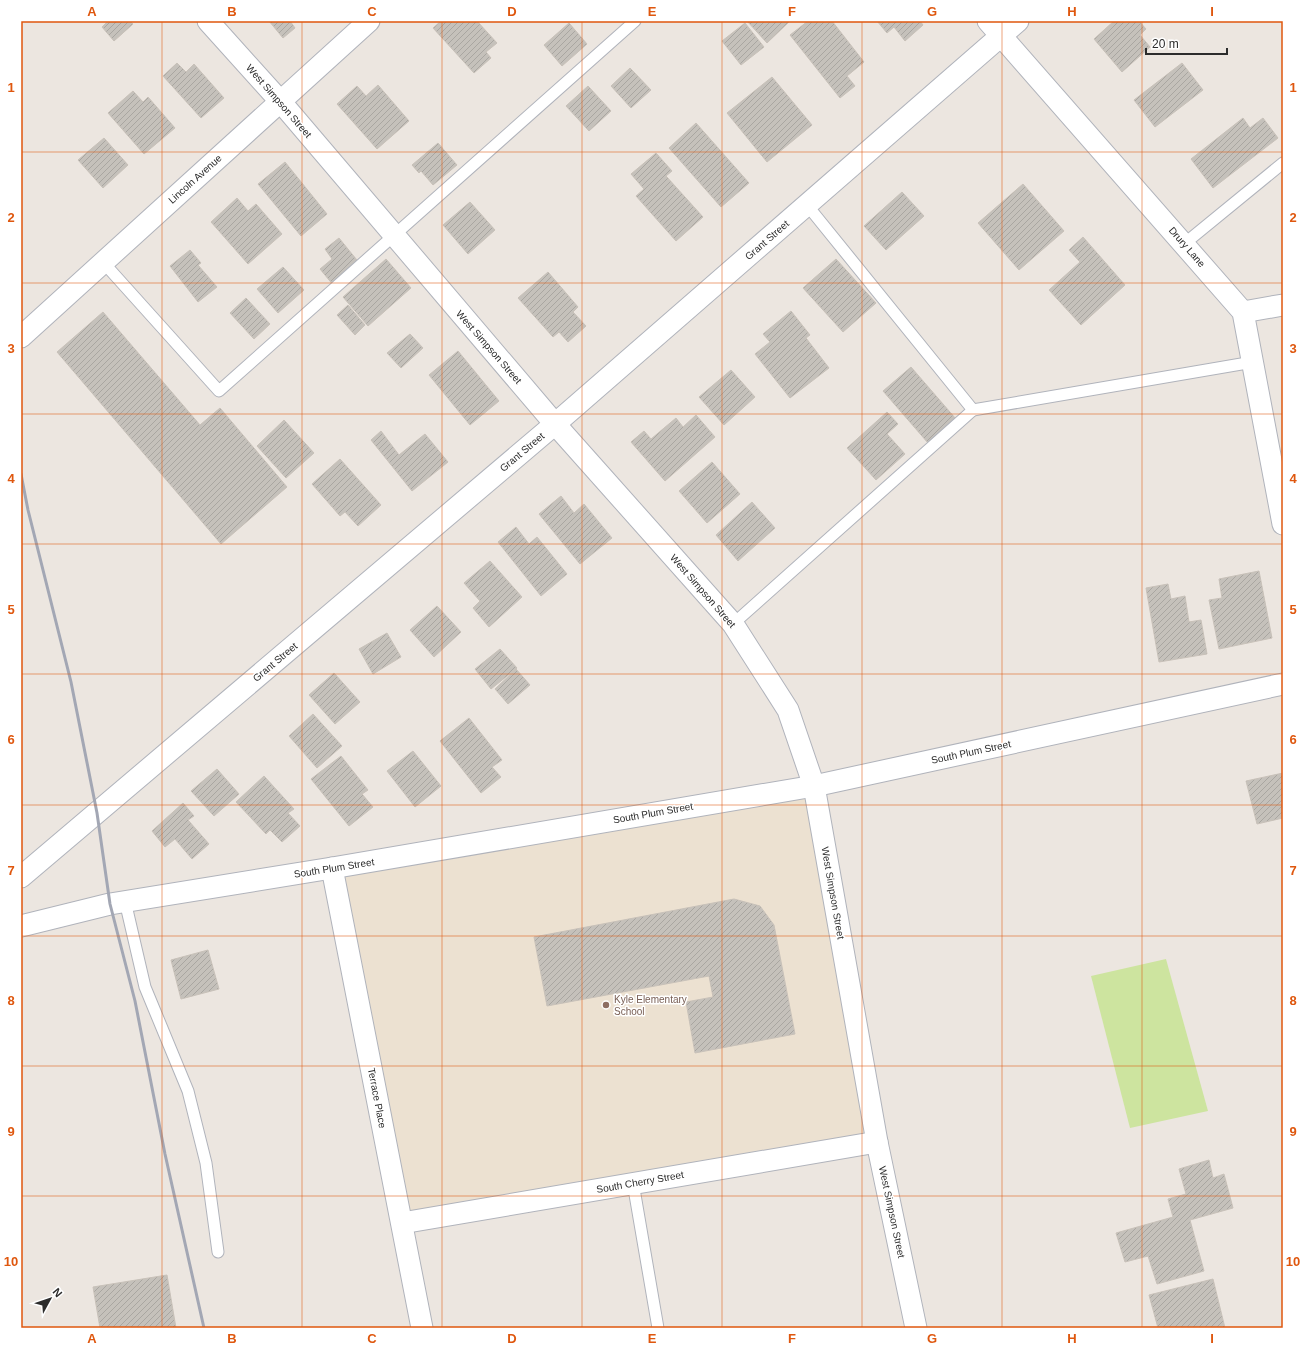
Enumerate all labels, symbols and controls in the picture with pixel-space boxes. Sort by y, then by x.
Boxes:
text: A [87,4,97,19]
text: B [227,4,237,19]
text: C [367,4,377,19]
text: D [507,4,517,19]
text: E [648,4,657,19]
text: F [788,4,796,19]
text: G [927,4,937,19]
text: H [1067,4,1077,19]
text: I [1210,4,1214,19]
scale bar [1146,30,1227,56]
text: 20 m [1152,37,1179,51]
street label: West Simpson Street [244,62,314,140]
text: 1 [7,80,15,95]
text: 1 [1289,80,1297,95]
street label: Lincoln Avenue [166,152,224,206]
text: 2 [7,210,15,225]
text: 2 [1289,210,1297,225]
street label: Grant Street [743,218,791,262]
street label: Drury Lane [1167,225,1208,270]
street label: West Simpson Street [454,308,524,386]
text: 3 [7,341,15,356]
text: 3 [1289,341,1297,356]
street label: Grant Street [498,430,547,474]
text: 4 [7,471,15,486]
text: 4 [1289,471,1297,486]
street label: West Simpson Street [668,552,738,630]
text: 5 [7,602,15,617]
text: 5 [1289,602,1297,617]
street label: Grant Street [251,640,300,684]
text: 6 [7,732,15,747]
text: 6 [1289,732,1297,747]
street label: South Plum Street [930,738,1012,766]
street label: South Plum Street [612,800,694,825]
street label: West Simpson Street [819,846,847,940]
street label: South Plum Street [293,856,375,880]
text: 7 [7,863,15,878]
text: 7 [1289,863,1297,878]
text: 8 [7,993,15,1008]
text: 8 [1289,993,1297,1008]
place label: Kyle Elementary School [614,994,687,1017]
marker: Kyle Elementary School [601,1000,611,1010]
street label: Terrace Place [366,1067,388,1129]
text: 9 [7,1124,15,1139]
text: 9 [1289,1124,1297,1139]
street label: West Simpson Street [877,1165,907,1259]
street label: South Cherry Street [596,1169,685,1195]
text: 10 [4,1254,18,1269]
text: 10 [1286,1254,1300,1269]
north arrow [30,1279,70,1319]
text: N [51,1286,65,1300]
text: A [87,1331,97,1346]
text: B [227,1331,237,1346]
text: C [367,1331,377,1346]
text: D [507,1331,517,1346]
text: E [648,1331,657,1346]
text: F [788,1331,796,1346]
text: G [927,1331,937,1346]
text: H [1067,1331,1077,1346]
text: I [1210,1331,1214,1346]

